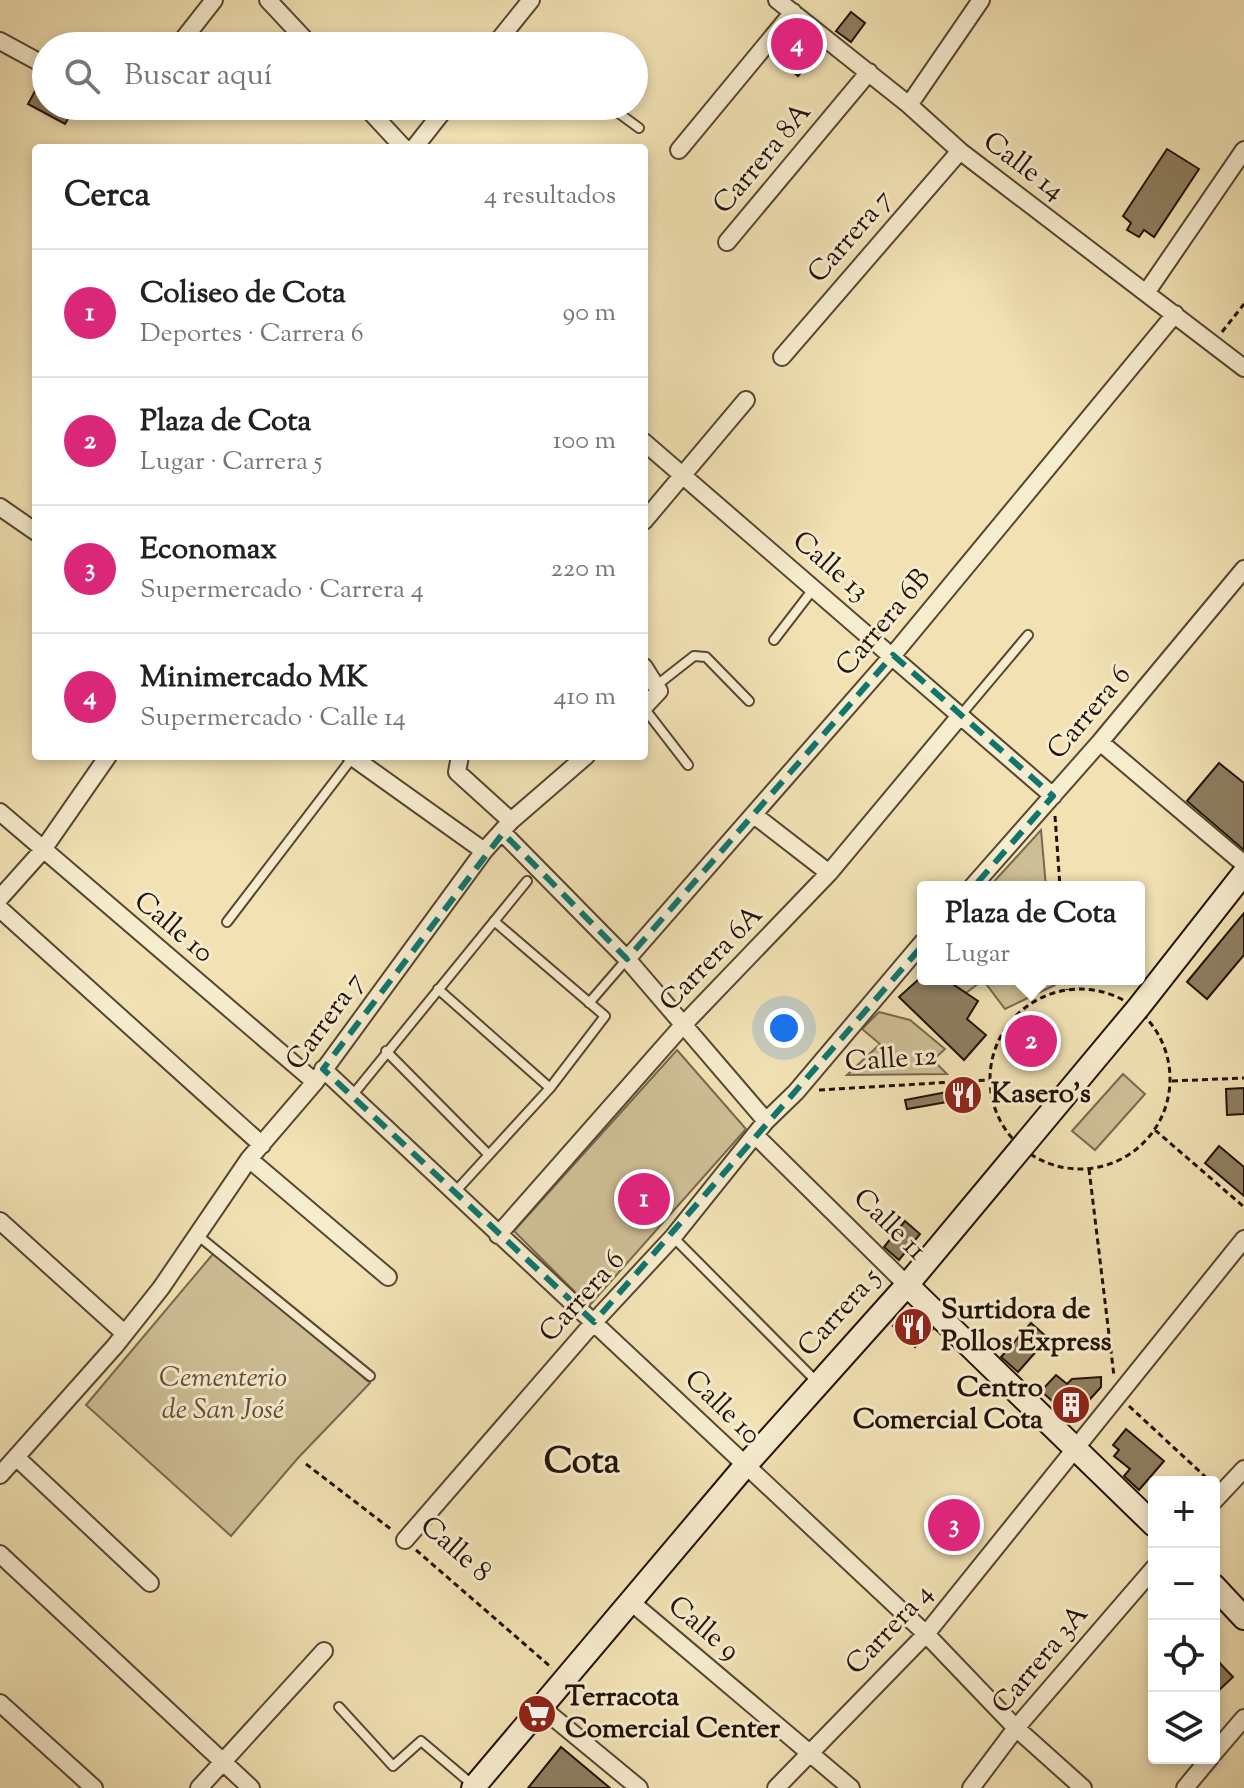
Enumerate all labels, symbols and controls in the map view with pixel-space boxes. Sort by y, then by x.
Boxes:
pin: 4 [771,14,823,74]
search box [32,32,648,120]
icon: search [60,54,104,98]
text: Buscar aquí [124,55,272,98]
street label: Carrera 8A [704,94,822,223]
street label: Calle 14 [974,123,1072,211]
text: Cerca [64,172,150,221]
text: 4 resultados [484,178,616,215]
street label: Carrera 7 [799,182,903,292]
text: Coliseo de Cota [140,273,346,316]
text: 1 [86,295,94,332]
text: 90 m [563,295,616,332]
text: Deportes · Carrera 6 [140,316,364,353]
text: Plaza de Cota [140,401,311,444]
text: 2 [84,423,96,460]
text: 100 m [553,423,616,460]
text: Lugar · Carrera 5 [140,444,322,481]
street label: Calle 13 [783,522,877,612]
text: Economax [140,529,277,572]
text: 3 [85,551,95,588]
text: 220 m [551,551,616,588]
street label: Carrera 6B [827,560,941,686]
text: Supermercado · Carrera 4 [140,572,424,609]
text: Minimercado MK [140,657,368,700]
street label: Carrera 6 [1039,657,1141,769]
text: 4 [83,679,97,716]
text: 410 m [554,679,616,716]
text: Supermercado · Calle 14 [140,700,406,737]
popup [917,881,1145,985]
street label: Calle 10 [124,883,222,973]
text: Plaza de Cota [945,893,1117,936]
street label: Carrera 6A [651,897,773,1021]
text: Lugar [945,936,1010,973]
street label: Carrera 7 [277,965,375,1079]
your location [764,1008,804,1048]
pin: 2 [1005,1011,1057,1071]
street label: Calle 12 [844,1037,938,1083]
restaurant icon: Kasero's [942,1074,984,1116]
place label: Kasero's [991,1075,1091,1115]
pin: 1 [618,1169,670,1229]
street label: Calle 11 [843,1180,935,1270]
street label: Carrera 6 [531,1242,635,1352]
street label: Carrera 5 [789,1259,891,1366]
place label: Surtidora de Pollos Express [941,1291,1111,1363]
restaurant icon: Surtidora de Pollos Express [892,1306,934,1348]
park label: Cementerio de San José [159,1359,287,1431]
street label: Calle 10 [674,1361,770,1455]
place label: Centro Comercial Cota [853,1369,1043,1441]
building icon: Centro Comercial Cota [1050,1384,1092,1426]
district label: Cota [544,1437,621,1489]
map controls [1148,1476,1220,1764]
button: + [1148,1476,1220,1548]
pin: 3 [928,1495,980,1555]
street label: Calle 8 [410,1508,500,1592]
button: − [1148,1548,1220,1620]
street label: Carrera 4 [837,1575,943,1685]
street label: Calle 9 [658,1587,748,1671]
street label: Carrera 3A [983,1596,1099,1723]
button: locate [1148,1620,1220,1692]
place label: Terracota Comercial Center [565,1678,781,1750]
button: layers [1148,1692,1220,1764]
supermarket icon: Terracota Comercial Center [516,1693,558,1735]

